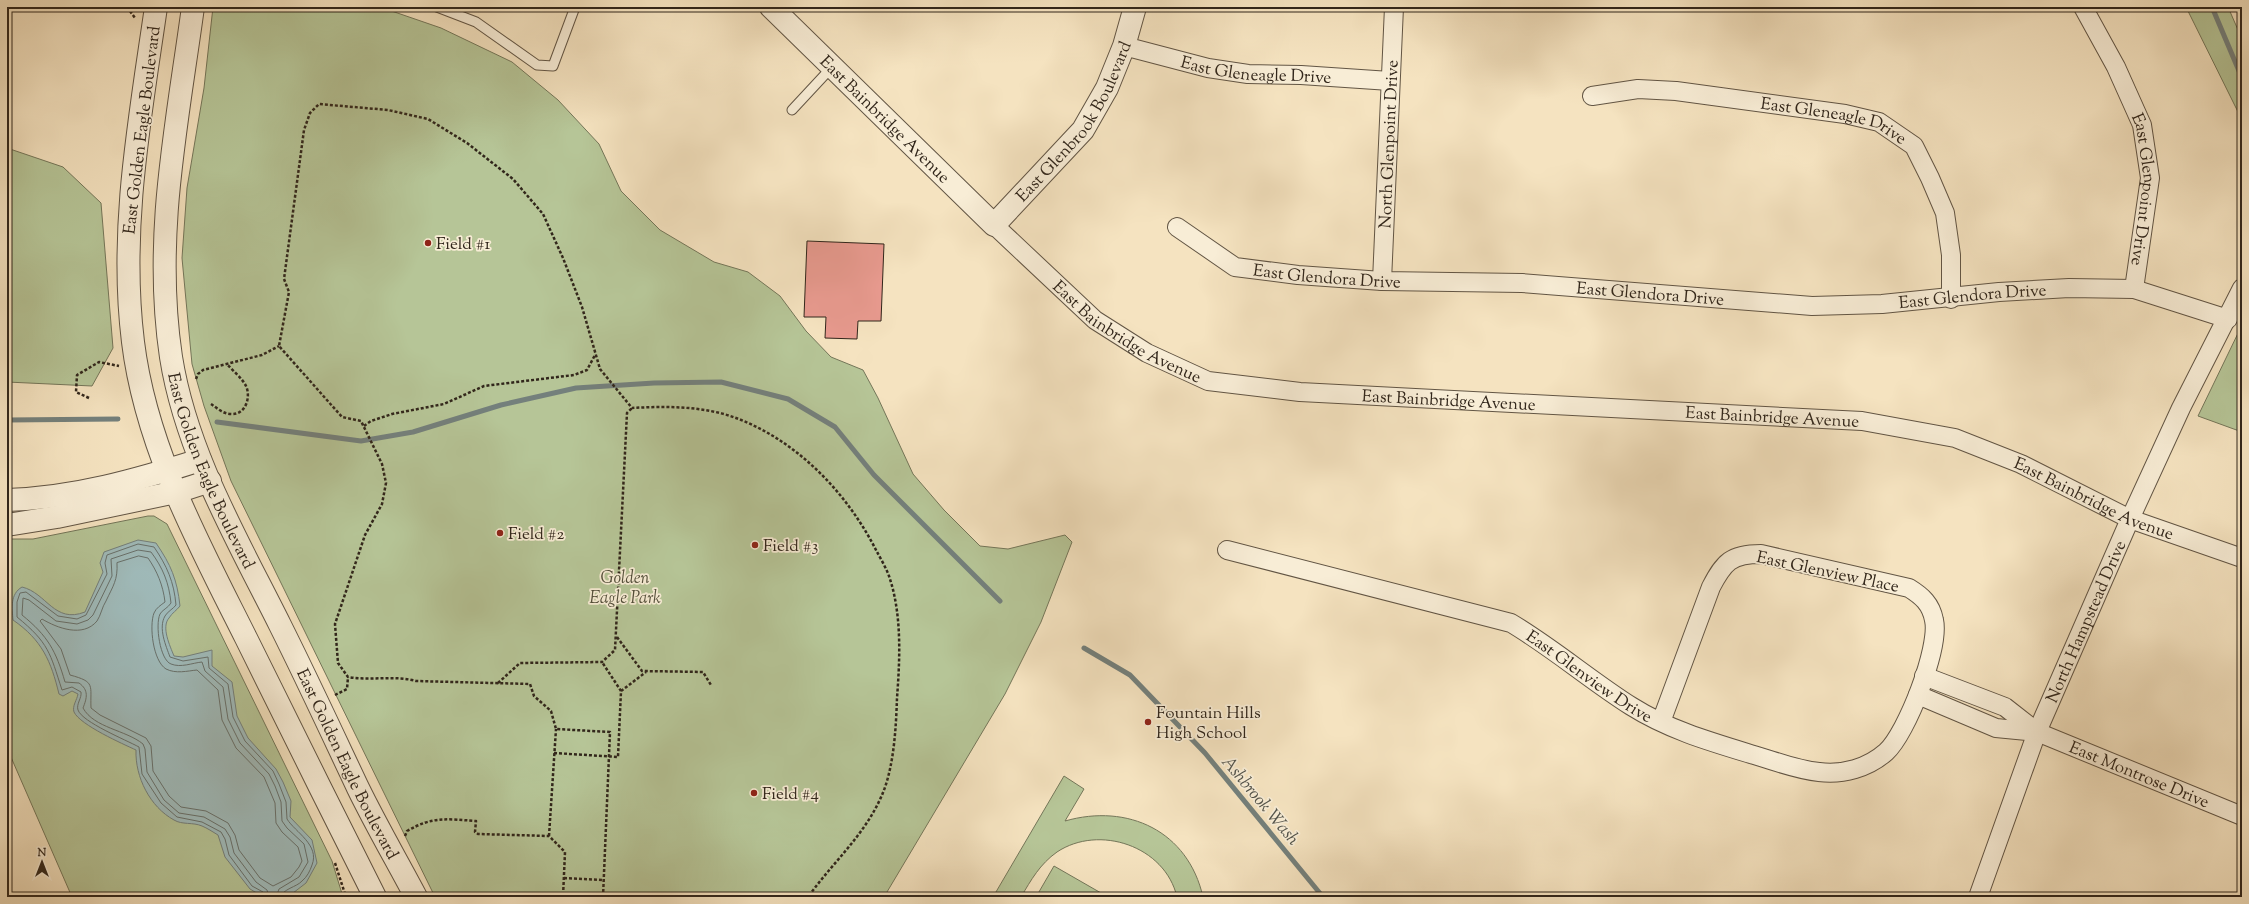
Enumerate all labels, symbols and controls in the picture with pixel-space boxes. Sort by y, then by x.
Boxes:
street label: East Golden Eagle Boulevard [118,24,168,236]
street label: East Glenbrook Boulevard [1011,38,1139,208]
street label: East Bainbridge Avenue [813,51,955,190]
street label: East Gleneagle Drive [1178,51,1332,91]
street label: North Glenpoint Drive [1374,59,1406,229]
street label: East Gleneagle Drive [1759,93,1911,151]
street label: East Glenpoint Drive [2123,110,2161,267]
place label: Field #1 [436,233,491,257]
marker: Field #1 [423,238,433,248]
street label: East Glendora Drive [1252,259,1401,295]
street label: East Bainbridge Avenue [1046,276,1205,390]
street label: East Glendora Drive [1575,277,1725,313]
street label: East Glendora Drive [1898,279,2047,316]
street label: East Golden Eagle Boulevard [160,371,260,574]
street label: East Bainbridge Avenue [1361,385,1536,418]
street label: East Bainbridge Avenue [1685,402,1860,435]
street label: East Bainbridge Avenue [2010,452,2177,547]
place label: Field #2 [508,523,565,547]
marker: Field #2 [495,528,505,538]
place label: Field #3 [763,535,819,559]
street label: North Hampstead Drive [2041,537,2133,707]
marker: Field #3 [750,540,760,550]
street label: East Glenview Place [1754,546,1901,600]
park label: Golden Eagle Park [589,567,661,611]
street label: East Glenview Drive [1520,625,1656,730]
street label: East Golden Eagle Boulevard [289,665,404,865]
place label: Fountain Hills High School [1156,702,1261,746]
marker: Fountain Hills High School [1143,717,1153,727]
street label: East Montrose Drive [2065,736,2212,815]
water label: Ashbrook Wash [1214,751,1305,852]
place label: Field #4 [762,783,820,807]
marker: Field #4 [749,788,759,798]
north arrow [22,842,62,882]
text: N [37,845,47,861]

